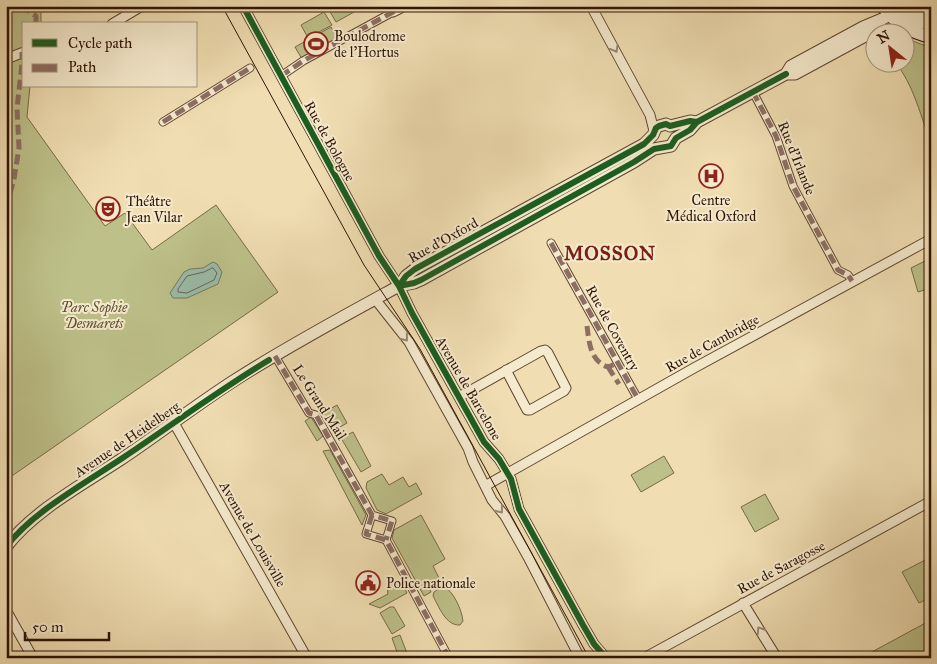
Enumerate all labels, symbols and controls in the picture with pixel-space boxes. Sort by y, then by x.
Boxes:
legend [22,22,198,88]
north arrow [864,22,914,72]
text: N [874,27,893,48]
place label: Boulodrome de l'Hortus [334,28,406,61]
sports icon: Boulodrome de l'Hortus [303,31,329,57]
text: Cycle path [68,34,133,52]
one-way arrow [608,44,618,53]
text: Path [68,58,97,76]
street label: Rue de Bologne [301,98,359,184]
street label: Rue d'Irlande [774,119,819,198]
hospital icon: Centre Médical Oxford [698,163,724,189]
place label: Centre Médical Oxford [666,192,756,225]
place label: Théâtre Jean Vilar [124,193,183,227]
theatre icon: Théâtre Jean Vilar [95,196,121,222]
street label: Rue d'Oxford [405,214,481,267]
district label: MOSSON [564,242,656,265]
street label: Rue de Coventry [582,283,643,374]
park label: Parc Sophie Desmarets [61,299,128,332]
street label: Rue de Cambridge [663,311,762,376]
one-way arrow [399,332,408,341]
street label: Avenue de Barcelone [431,332,505,443]
street label: Le Grand Mail [289,362,350,443]
street label: Avenue de Heidelberg [70,398,184,482]
street label: Avenue de Louisville [215,478,290,590]
one-way arrow [495,504,503,513]
street label: Rue de Saragosse [735,537,828,598]
public building icon: Police nationale [355,570,381,596]
place label: Police nationale [386,575,476,592]
scale bar [25,609,109,641]
text: 50 m [32,618,64,636]
one-way arrow [757,626,767,635]

